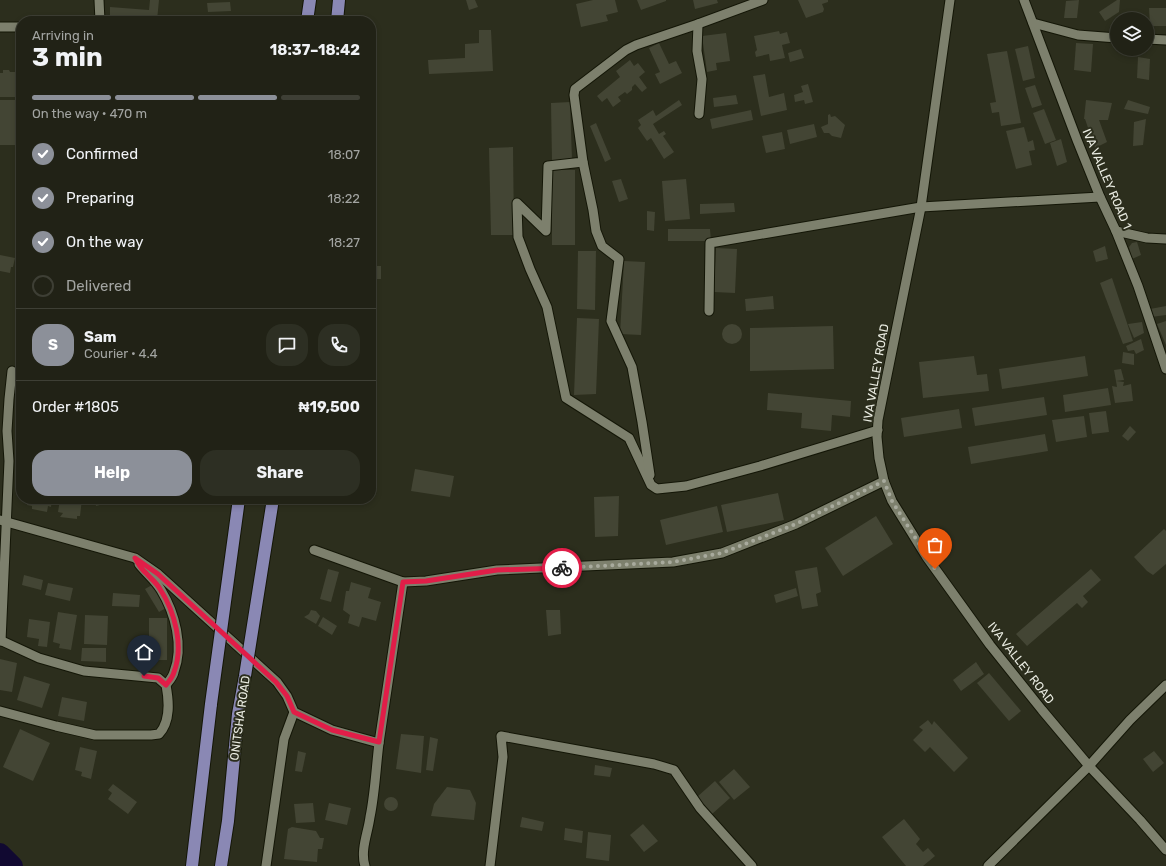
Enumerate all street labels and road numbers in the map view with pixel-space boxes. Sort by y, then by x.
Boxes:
street label: IVA VALLEY ROAD 1 [1080,127,1134,231]
street label: IVA VALLEY ROAD [860,323,892,423]
street label: IVA VALLEY ROAD [985,619,1057,707]
street label: ONITSHA ROAD [227,675,253,761]

